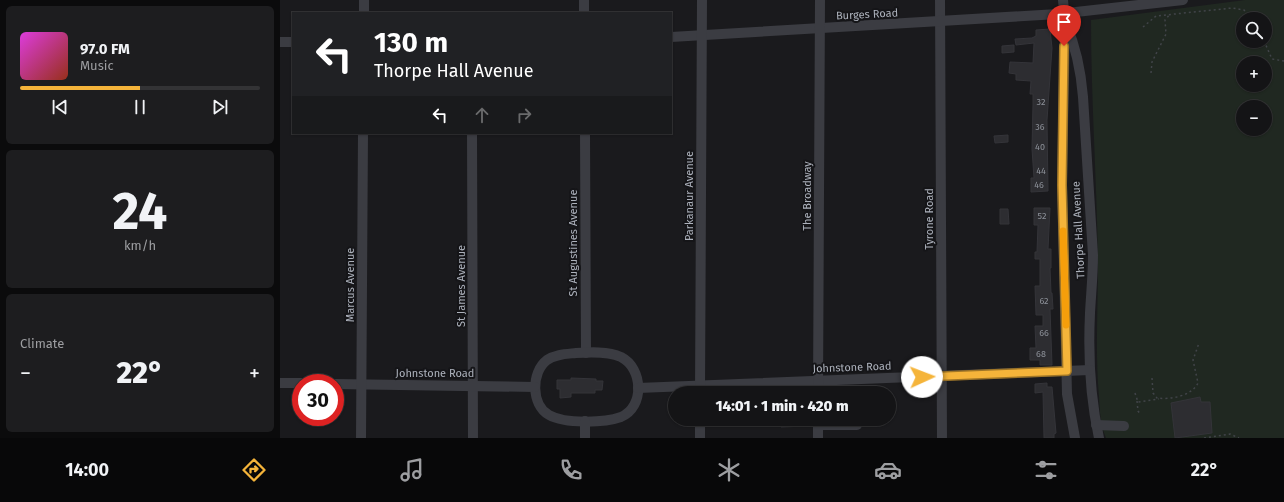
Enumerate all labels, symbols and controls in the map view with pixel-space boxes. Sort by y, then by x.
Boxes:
pin [1047,5,1081,46]
street label: Burges Road [836,6,898,23]
icon: arrive [1053,11,1075,33]
map controls [1236,12,1272,136]
button: search [1236,12,1272,48]
text: 130 m [374,26,448,59]
icon: left [308,28,360,80]
text: 97.0 FM [80,40,130,58]
button: + [1236,56,1272,92]
text: Music [80,58,114,73]
text: Thorpe Hall Avenue [374,60,534,82]
icon: previous [49,96,71,118]
icon: pause [129,96,151,118]
icon: next [209,96,231,118]
house number: 32 [1037,97,1045,107]
button: − [1236,100,1272,136]
icon: left [429,104,451,126]
icon: ahead [471,104,493,126]
icon: right [513,104,535,126]
house number: 36 [1035,122,1045,132]
house number: 40 [1035,142,1045,152]
street label: Parkanaur Avenue [683,151,696,241]
street label: The Broadway [801,161,814,231]
house number: 44 [1036,166,1046,176]
text: 24 [113,180,167,243]
house number: 46 [1034,180,1044,190]
street label: Thorpe Hall Avenue [1069,181,1088,279]
street label: Tyrone Road [923,188,936,250]
street label: St Augustines Avenue [567,190,580,296]
house number: 52 [1038,211,1046,221]
text: km/h [124,238,156,253]
street label: St James Avenue [455,245,468,327]
street label: Marcus Avenue [344,248,357,322]
house number: 62 [1039,296,1049,306]
house number: 66 [1039,328,1049,338]
text: Climate [20,336,64,351]
house number: 68 [1036,349,1046,359]
text: 22° [117,355,164,391]
position arrow [901,356,943,398]
text: − [20,360,31,387]
text: + [249,360,260,387]
street label: Johnstone Road [812,360,892,375]
street label: Johnstone Road [396,367,474,380]
speed limit sign: 30 [292,374,344,426]
text: 14:01 · 1 min · 420 m [716,397,849,415]
icon: directions [240,456,268,484]
icon: music [398,456,426,484]
icon: phone [557,456,585,484]
icon: climate [715,456,743,484]
icon: car [874,456,902,484]
icon: filters [1032,456,1060,484]
text: 14:00 [65,459,109,481]
text: 22° [1191,459,1219,481]

